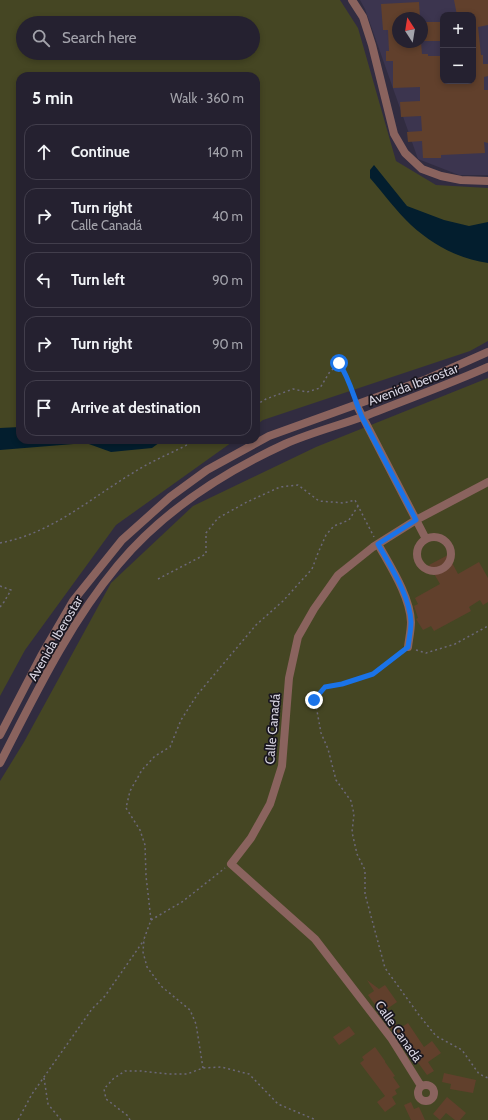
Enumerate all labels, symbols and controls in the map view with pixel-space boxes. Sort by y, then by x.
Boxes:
north arrow [392,12,428,48]
map controls [440,12,476,84]
button: + [440,12,476,48]
search box [16,16,260,60]
icon: search [30,27,52,49]
text: Search here [62,29,137,47]
button: − [440,48,476,84]
text: 5 min [32,88,73,108]
text: Walk · 360 m [170,90,244,106]
icon: ahead [33,141,55,163]
text: Continue [71,143,130,161]
text: 140 m [208,144,243,160]
text: Turn right [71,199,132,217]
icon: right [33,205,55,227]
text: 40 m [212,208,243,224]
text: Calle Canadá [71,217,142,233]
icon: left [33,269,55,291]
text: Turn left [71,271,125,289]
text: 90 m [212,272,243,288]
icon: right [33,333,55,355]
text: Turn right [71,335,132,353]
text: 90 m [212,336,243,352]
route start [330,354,348,372]
street label: Avenida Iberostar [366,359,461,409]
icon: arrive [33,397,55,419]
text: Arrive at destination [71,399,201,417]
street label: Avenida Iberostar [24,592,86,683]
route end [305,691,323,709]
street label: Calle Canadá [261,692,283,765]
street label: Calle Canadá [372,997,426,1065]

